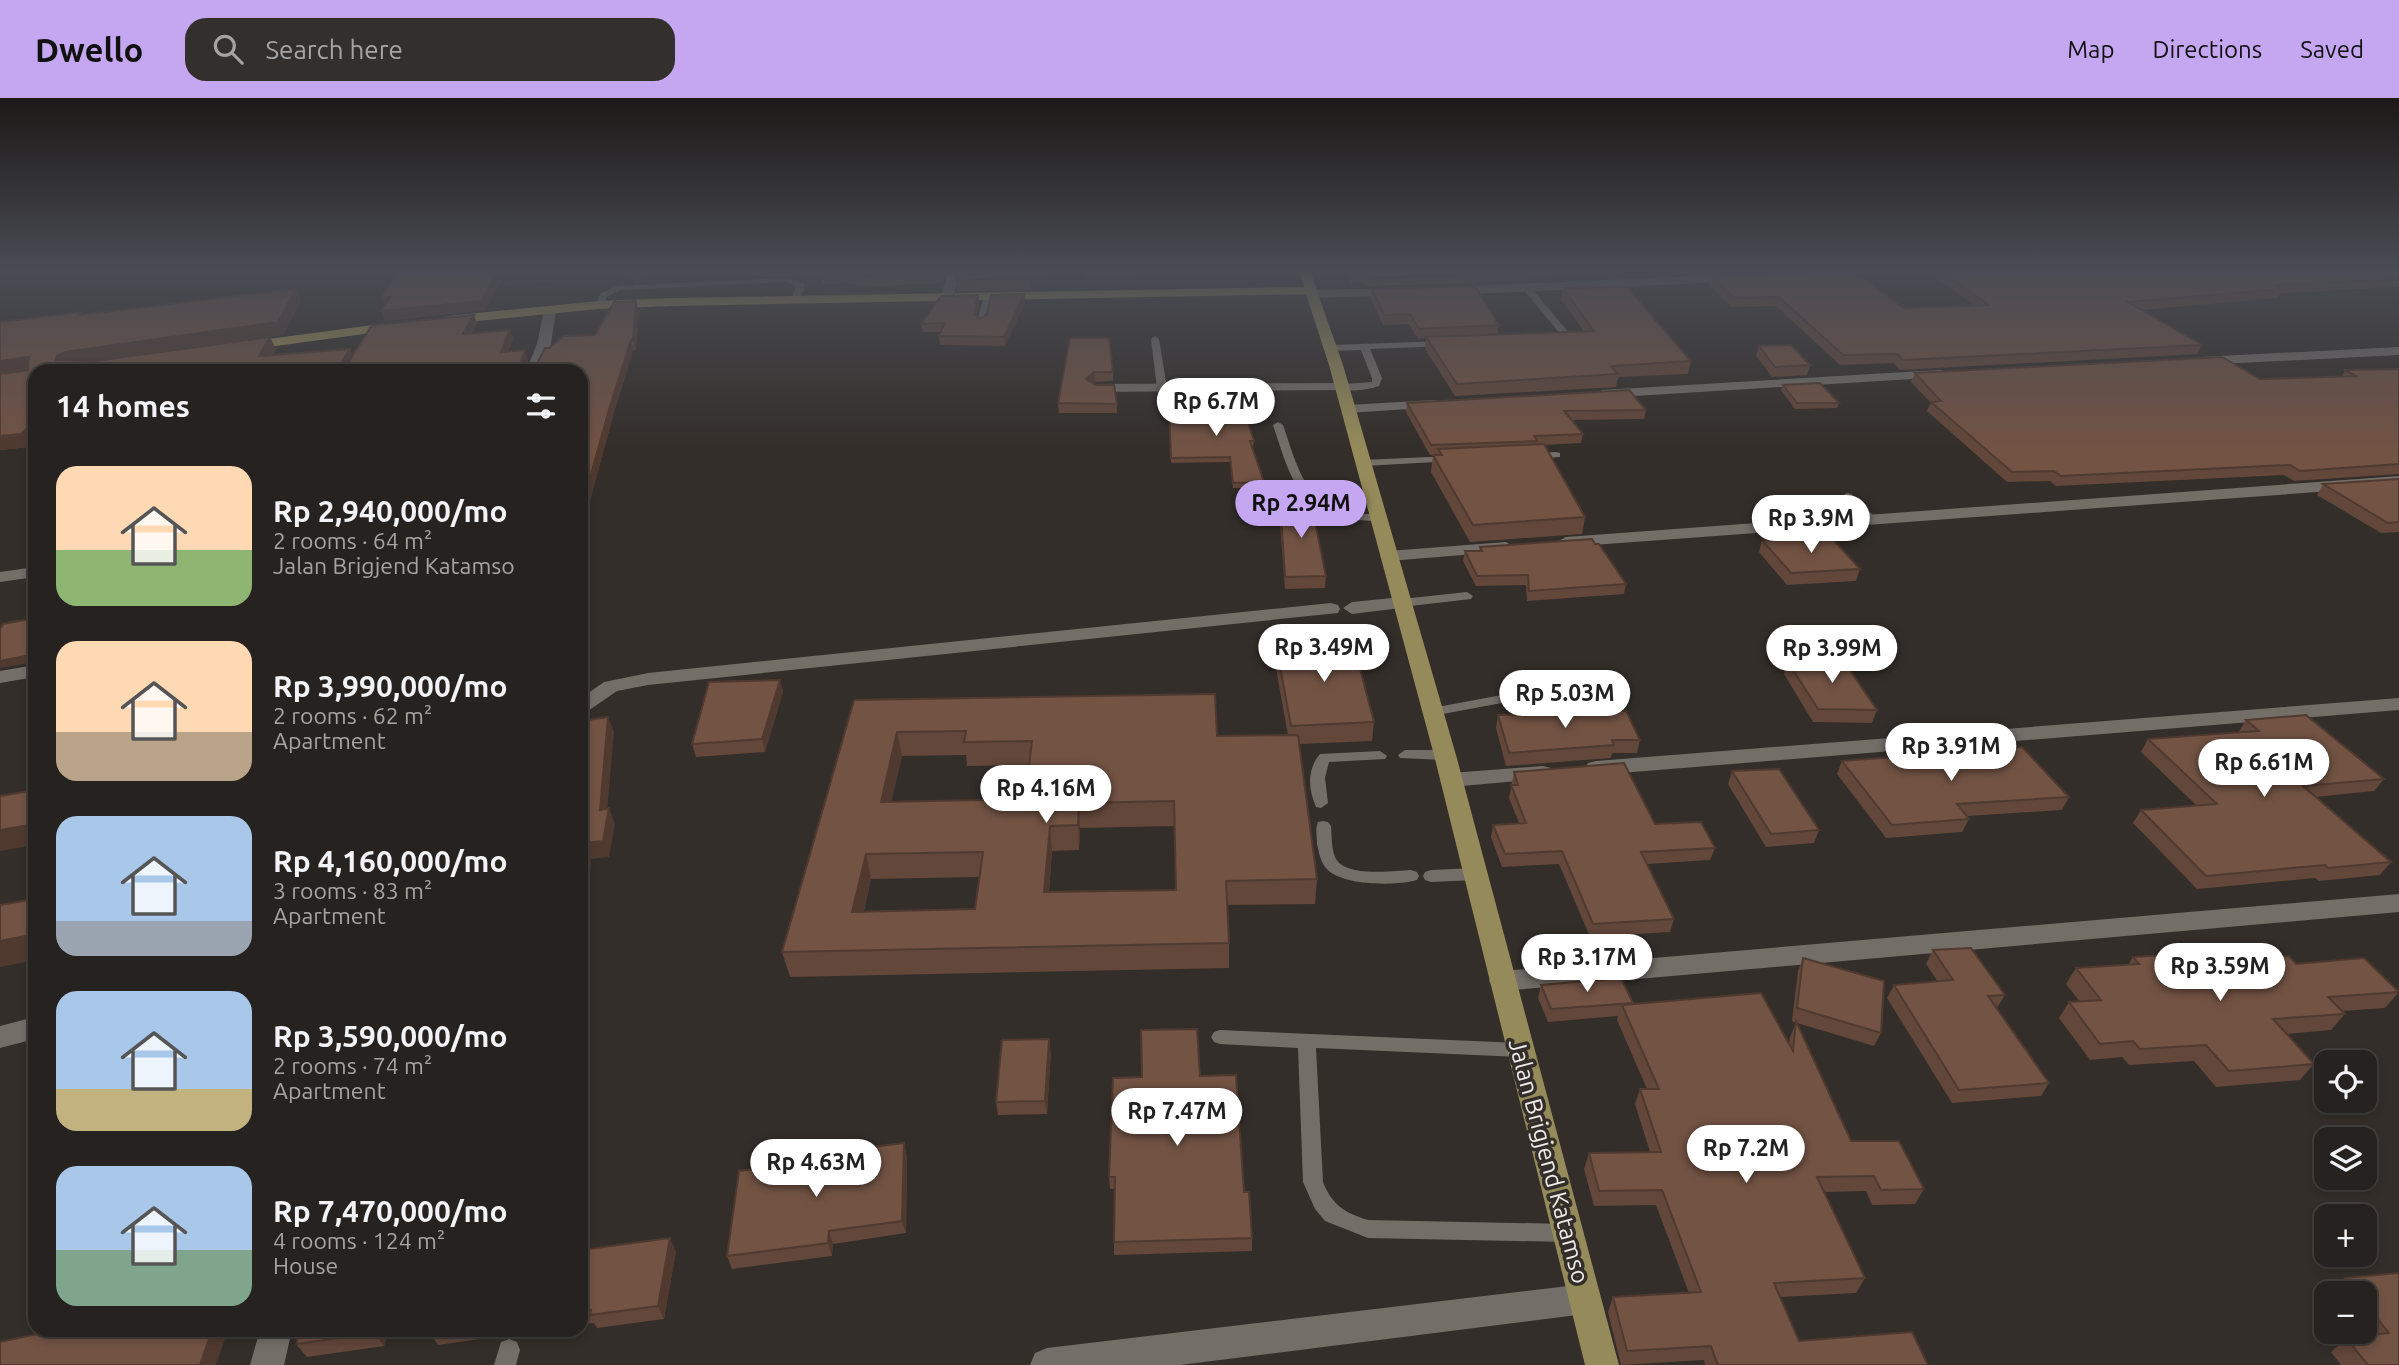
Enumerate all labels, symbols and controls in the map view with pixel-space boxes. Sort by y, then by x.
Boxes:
search box [185,18,675,81]
icon: search [209,30,247,68]
text: Dwello [35,31,143,68]
text: Search here [265,35,403,64]
text: Map [2067,36,2114,63]
text: Directions [2152,36,2262,63]
text: Saved [2300,36,2364,63]
pin: Rp 6.7M [1151,378,1281,438]
icon: filters [522,387,560,425]
text: Rp 6.7M [1173,388,1259,413]
text: 14 homes [56,389,190,423]
pin: Rp 2.94M [1229,480,1373,540]
text: Rp 2.94M [1251,490,1351,515]
icon: home [112,494,196,578]
text: Rp 2,940,000/mo [273,494,507,528]
pin: Rp 3.9M [1746,496,1876,555]
text: Rp 3.9M [1768,505,1854,530]
text: 2 rooms · 64 m² [273,528,432,553]
text: Jalan Brigjend Katamso [273,553,515,578]
pin: Rp 3.49M [1252,624,1396,684]
pin: Rp 3.99M [1760,626,1904,685]
text: Rp 3.49M [1274,634,1374,659]
text: Rp 3.99M [1782,635,1882,660]
icon: home [112,669,196,753]
text: Rp 3,990,000/mo [273,669,507,703]
pin: Rp 5.03M [1493,670,1637,730]
text: Rp 5.03M [1515,680,1615,705]
text: 2 rooms · 62 m² [273,703,432,728]
pin: Rp 3.91M [1879,724,2023,783]
text: Apartment [273,728,386,753]
text: Rp 3.91M [1901,733,2001,758]
pin: Rp 6.61M [2192,740,2336,799]
text: Rp 6.61M [2214,749,2314,774]
pin: Rp 4.16M [974,766,1118,825]
text: Rp 4.16M [996,775,1096,800]
icon: home [112,844,196,928]
text: Rp 4,160,000/mo [273,844,507,878]
text: 3 rooms · 83 m² [273,878,432,903]
text: Apartment [273,903,386,928]
pin: Rp 3.17M [1515,934,1659,994]
text: Rp 3.17M [1537,944,1637,969]
pin: Rp 3.59M [2148,944,2292,1003]
text: Rp 3.59M [2170,953,2270,978]
icon: home [112,1019,196,1103]
text: Rp 3,590,000/mo [273,1019,507,1053]
street label: Jalan Brigjend Katamso [1503,1036,1595,1286]
map controls [2314,1050,2377,1344]
button: locate [2314,1050,2377,1113]
text: 2 rooms · 74 m² [273,1053,432,1078]
text: Apartment [273,1078,386,1103]
pin: Rp 7.47M [1105,1088,1249,1148]
text: Rp 7.47M [1127,1098,1227,1123]
pin: Rp 7.2M [1681,1126,1811,1185]
button: layers [2314,1127,2377,1190]
text: Rp 7.2M [1703,1135,1789,1160]
pin: Rp 4.63M [744,1140,888,1199]
text: Rp 4.63M [766,1149,866,1174]
icon: home [112,1194,196,1278]
text: Rp 7,470,000/mo [273,1194,507,1228]
button: + [2314,1204,2377,1267]
text: 4 rooms · 124 m² [273,1228,445,1253]
text: House [273,1253,338,1278]
button: − [2314,1281,2377,1344]

